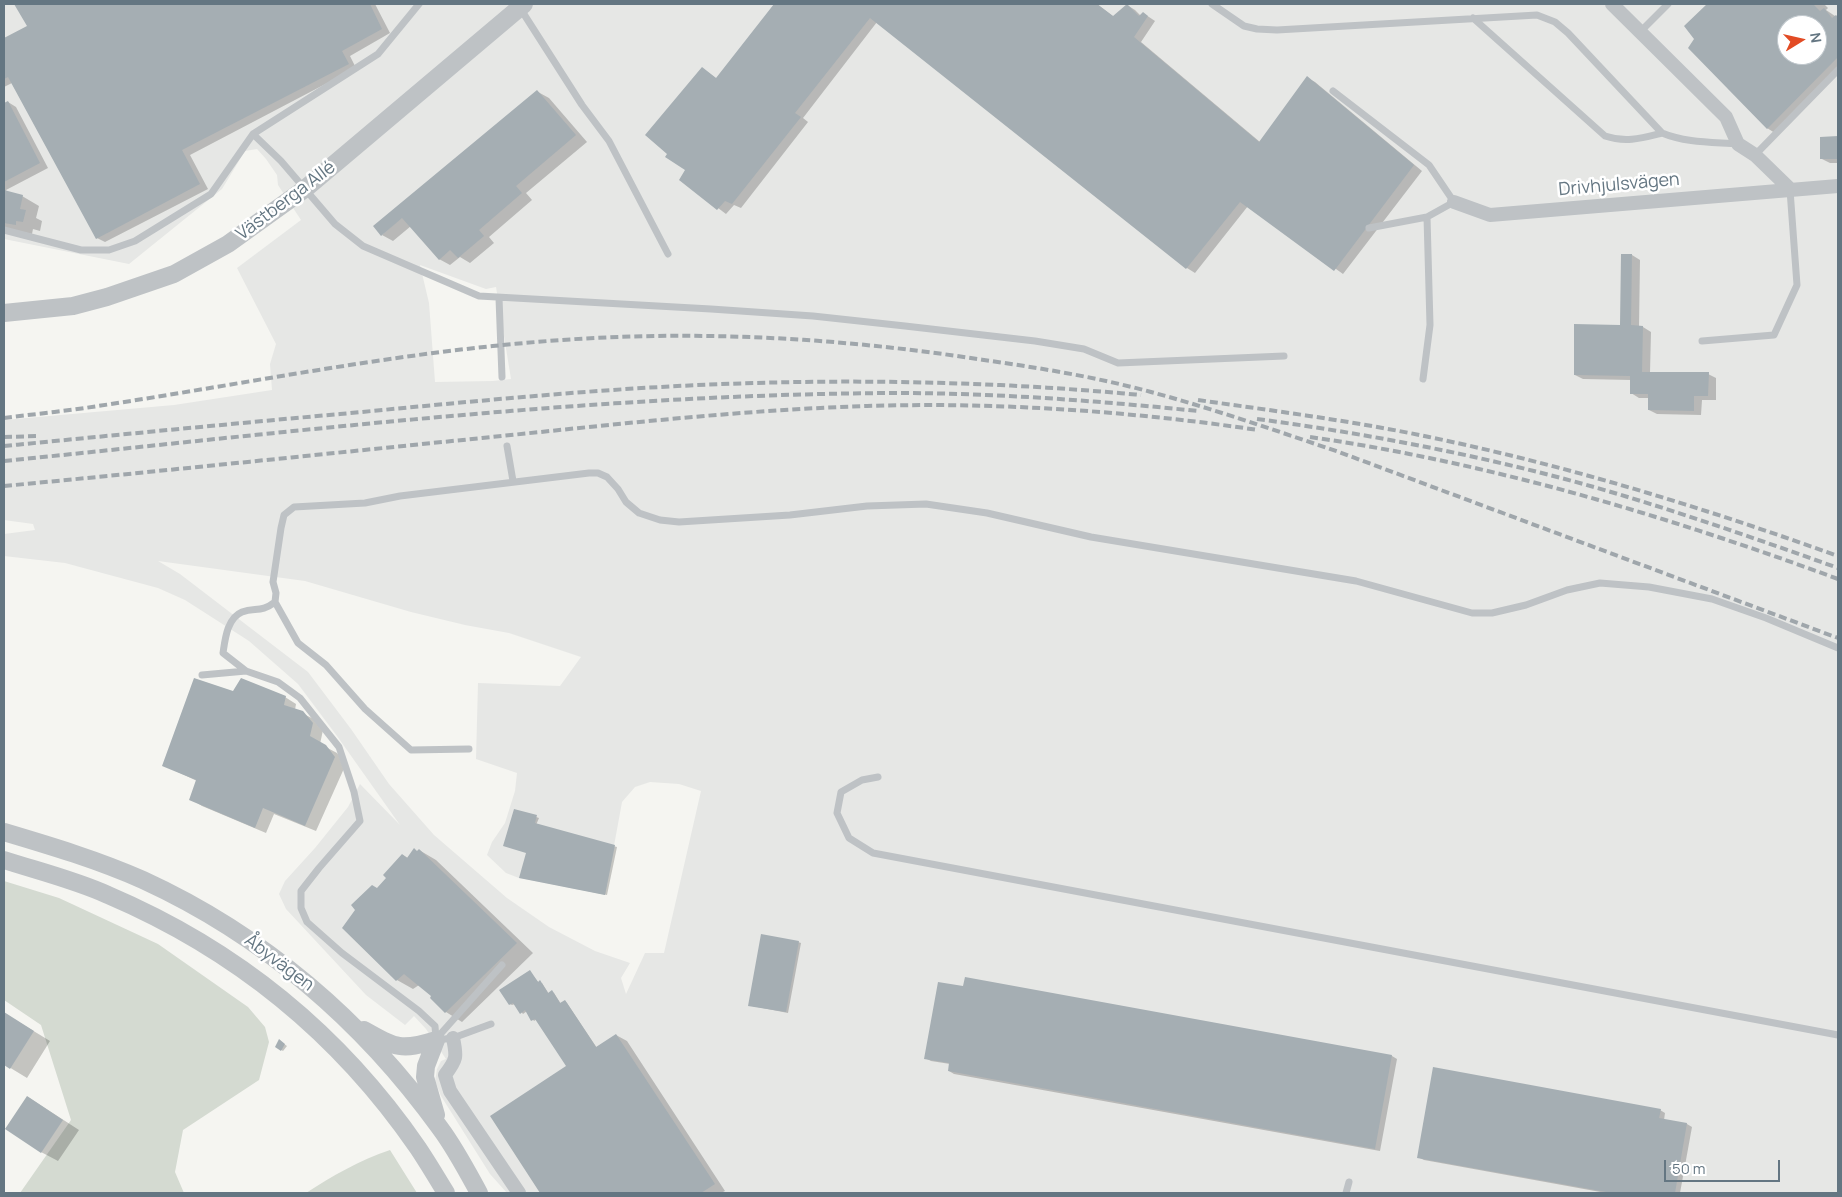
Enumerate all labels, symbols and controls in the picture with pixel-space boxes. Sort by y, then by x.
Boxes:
north arrow [1777,15,1827,65]
text: N [1806,31,1826,44]
street label: Västberga Allé [232,157,340,245]
street label: Drivhjulsvägen [1558,169,1680,201]
street label: Åbyvägen [240,930,318,996]
scale bar [1667,1150,1783,1182]
text: 50 m [1672,1158,1706,1179]

